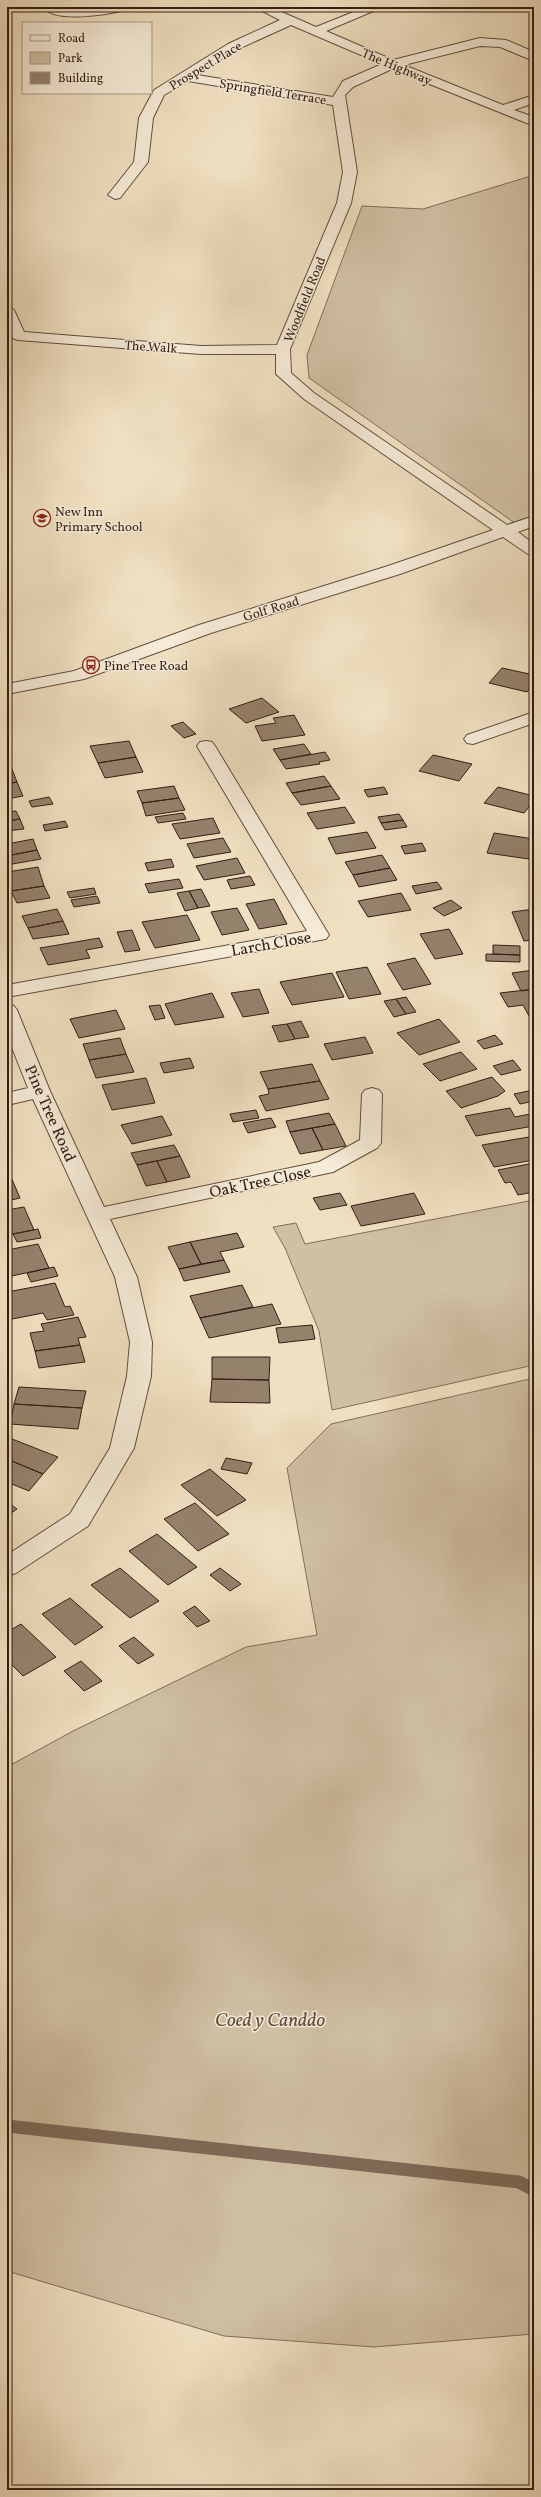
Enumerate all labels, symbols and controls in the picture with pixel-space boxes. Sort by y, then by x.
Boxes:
legend [22,22,152,94]
text: Road [58,31,85,47]
street label: Prospect Place [166,38,246,96]
street label: The Highway [358,45,434,91]
text: Park [58,51,83,67]
text: Building [58,71,103,87]
street label: Springfield Terrace [218,76,328,110]
street label: Woodfield Road [281,254,331,345]
street label: The Walk [124,337,178,359]
place label: New Inn Primary School [55,504,143,537]
school or university icon: New Inn Primary School [32,508,52,528]
street label: Golf Road [241,593,302,627]
bus stop icon: Pine Tree Road [81,655,101,675]
place label: Pine Tree Road [104,658,188,676]
street label: Larch Close [229,927,313,963]
street label: Pine Tree Road [18,1062,80,1166]
street label: Oak Tree Close [208,1161,313,1204]
park label: Coed y Canddo [215,2008,325,2034]

